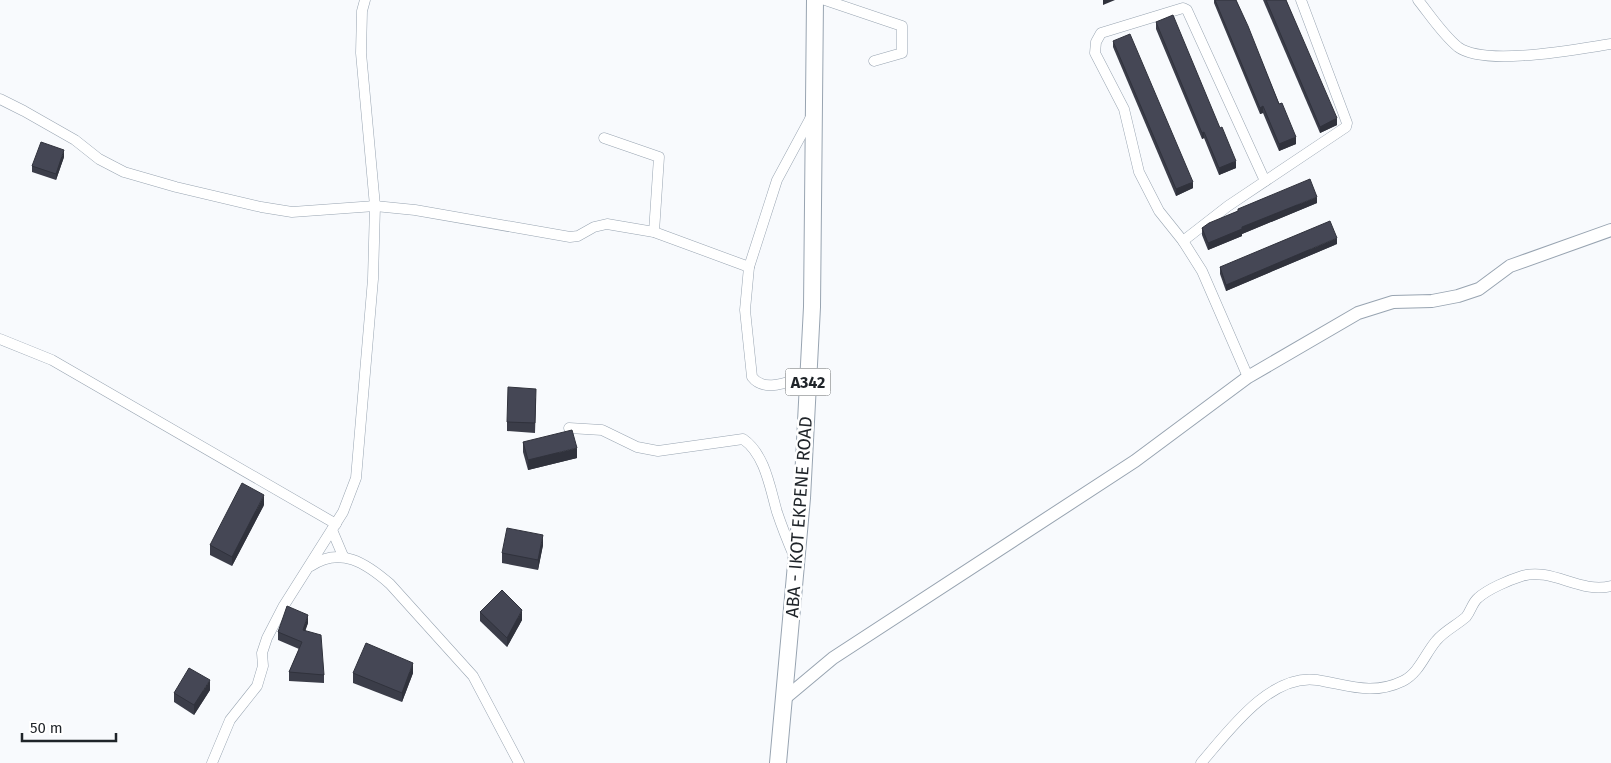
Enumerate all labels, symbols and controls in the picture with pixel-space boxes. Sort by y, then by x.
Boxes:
road number: A342 [786,368,830,396]
street label: ABA - IKOT EKPENE ROAD [781,416,817,618]
scale bar [22,710,116,742]
text: 50 m [30,719,63,737]

